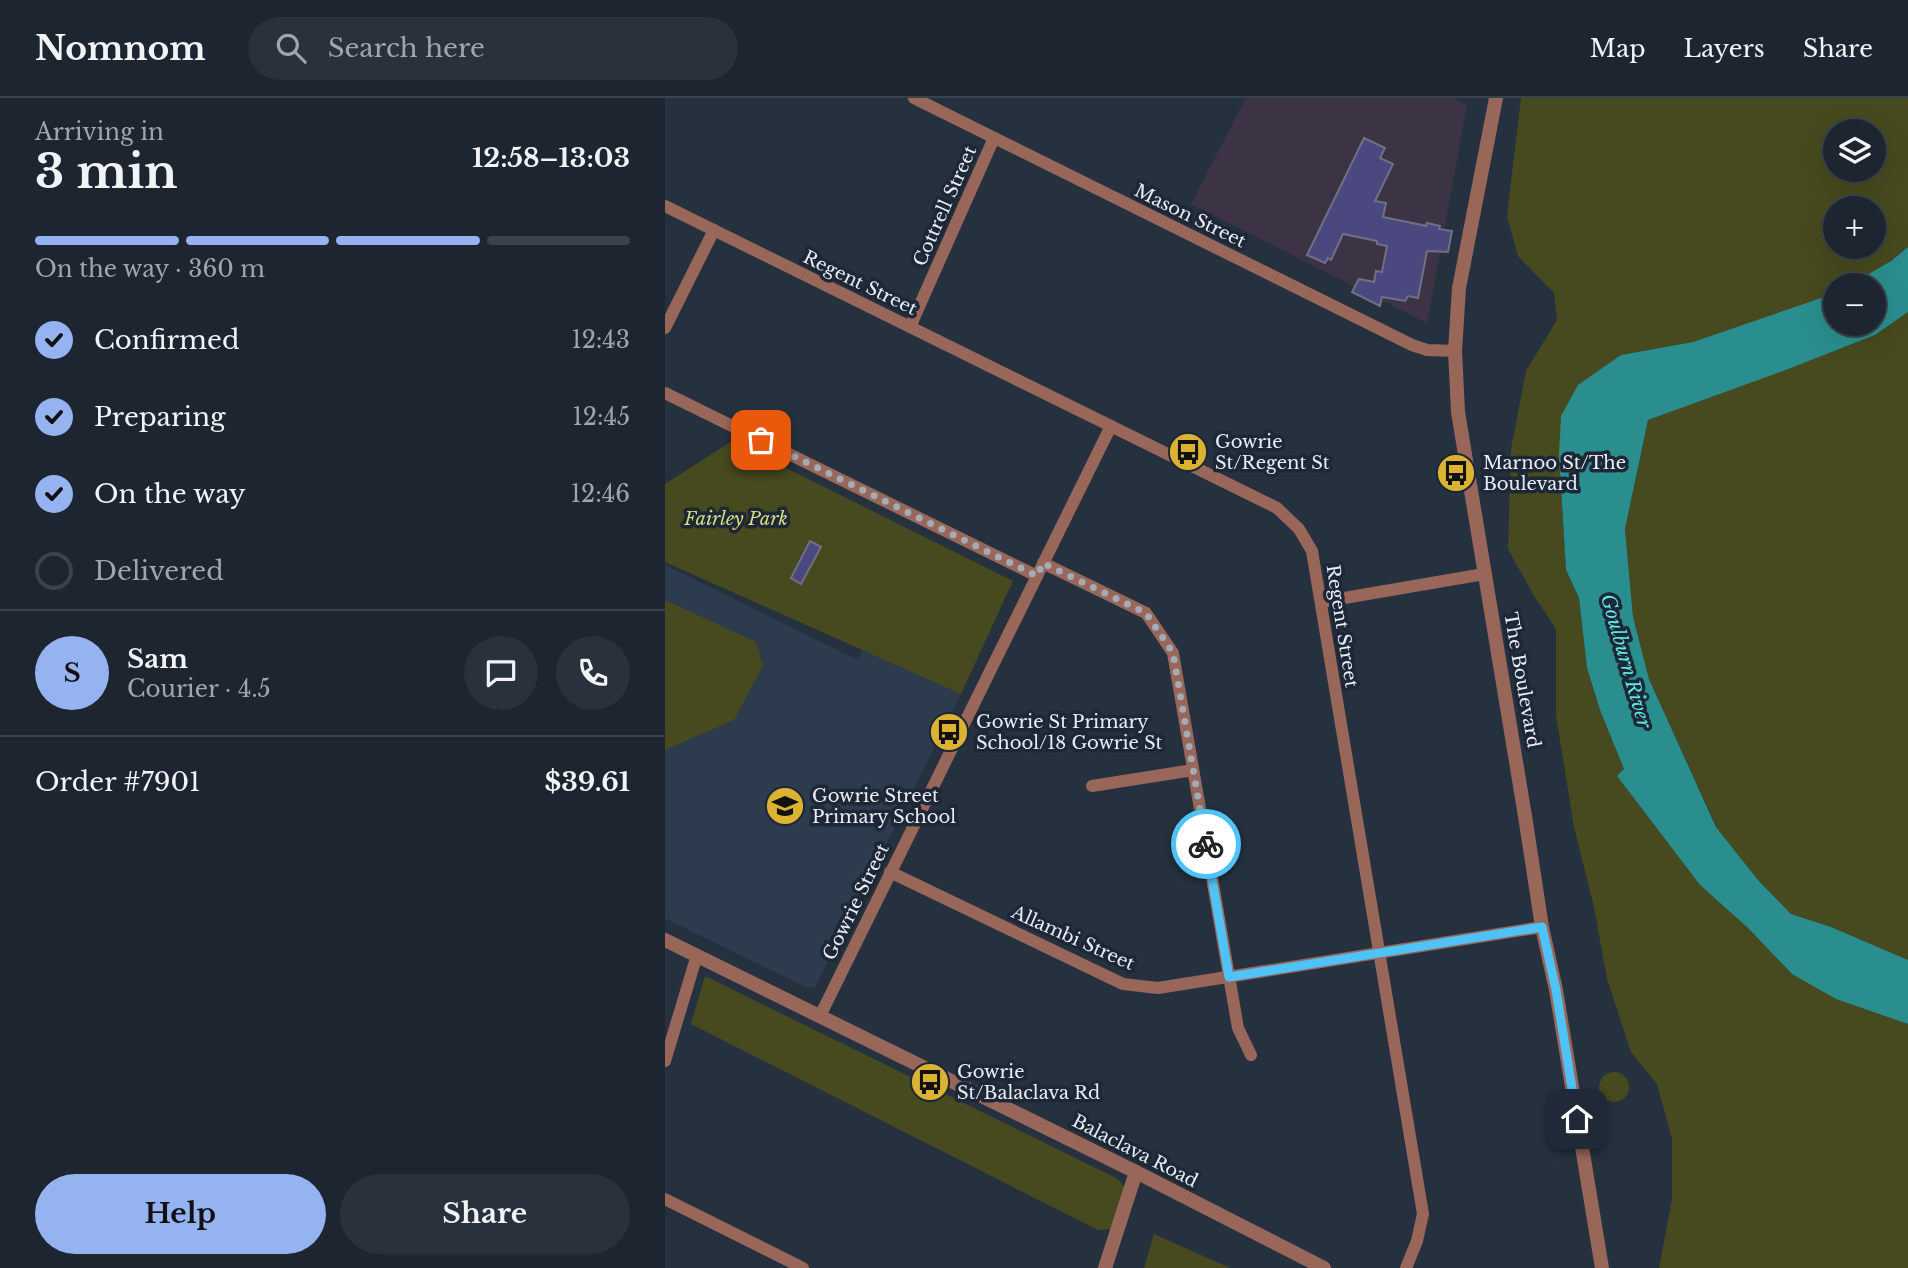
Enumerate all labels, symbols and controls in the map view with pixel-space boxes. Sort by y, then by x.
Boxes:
search box [248,17,738,80]
text: Nomnom [35,28,206,69]
icon: search [272,29,310,67]
text: Search here [328,32,485,64]
text: Map [1590,34,1646,63]
text: Layers [1684,34,1765,63]
text: Share [1803,34,1873,63]
text: Arriving in [35,118,164,146]
map controls [1823,119,1886,336]
button: layers [1823,119,1886,182]
text: 12:58–13:03 [472,142,630,174]
street label: Cottrell Street [909,142,981,270]
text: 3 min [35,143,177,200]
street label: Mason Street [1131,180,1249,253]
button: + [1823,196,1886,259]
street label: Regent Street [799,246,921,320]
text: On the way · 360 m [35,255,265,283]
button: − [1823,273,1886,336]
icon: check [35,321,73,359]
text: Confirmed [94,324,239,356]
text: 12:43 [571,326,630,354]
icon: check [35,398,73,436]
text: Preparing [94,401,226,433]
text: 12:45 [573,403,630,431]
pin [731,410,791,470]
icon: bag [742,421,780,459]
bus stop icon: Gowrie St/Regent St [1167,431,1209,473]
place label: Gowrie St/Regent St [1215,431,1330,474]
bus stop icon: Marnoo St/The Boulevard [1435,452,1477,494]
place label: Marnoo St/The Boulevard [1483,452,1626,495]
icon: check [35,475,73,513]
text: On the way [94,478,246,510]
text: 12:46 [571,480,630,508]
park label: Fairley Park [683,508,788,530]
text: Delivered [94,555,224,587]
street label: Regent Street [1321,563,1363,689]
water label: Goulburn River [1596,591,1656,732]
street label: The Boulevard [1499,611,1545,749]
button: chat [464,636,538,710]
button: phone [556,636,630,710]
text: Sam [127,643,188,675]
text: S [63,657,81,689]
text: Courier · 4.5 [127,675,271,703]
bus stop icon: Gowrie St Primary School/18 Gowrie St [928,711,970,753]
place label: Gowrie St Primary School/18 Gowrie St [976,711,1163,754]
text: Order #7901 [35,766,201,798]
text: $39.61 [545,766,630,798]
school or university icon: Gowrie Street Primary School [764,785,806,827]
place label: Gowrie Street Primary School [812,785,956,828]
courier [1171,809,1241,879]
icon: bike [1187,825,1225,863]
street label: Gowrie Street [818,840,894,964]
street label: Allambi Street [1007,901,1138,975]
bus stop icon: Gowrie St/Balaclava Rd [909,1061,951,1103]
place label: Gowrie St/Balaclava Rd [957,1061,1100,1104]
pin [1547,1089,1607,1149]
icon: home [1558,1100,1596,1138]
street label: Balaclava Road [1068,1110,1202,1192]
button: Help [35,1174,326,1254]
button: Share [340,1174,630,1254]

